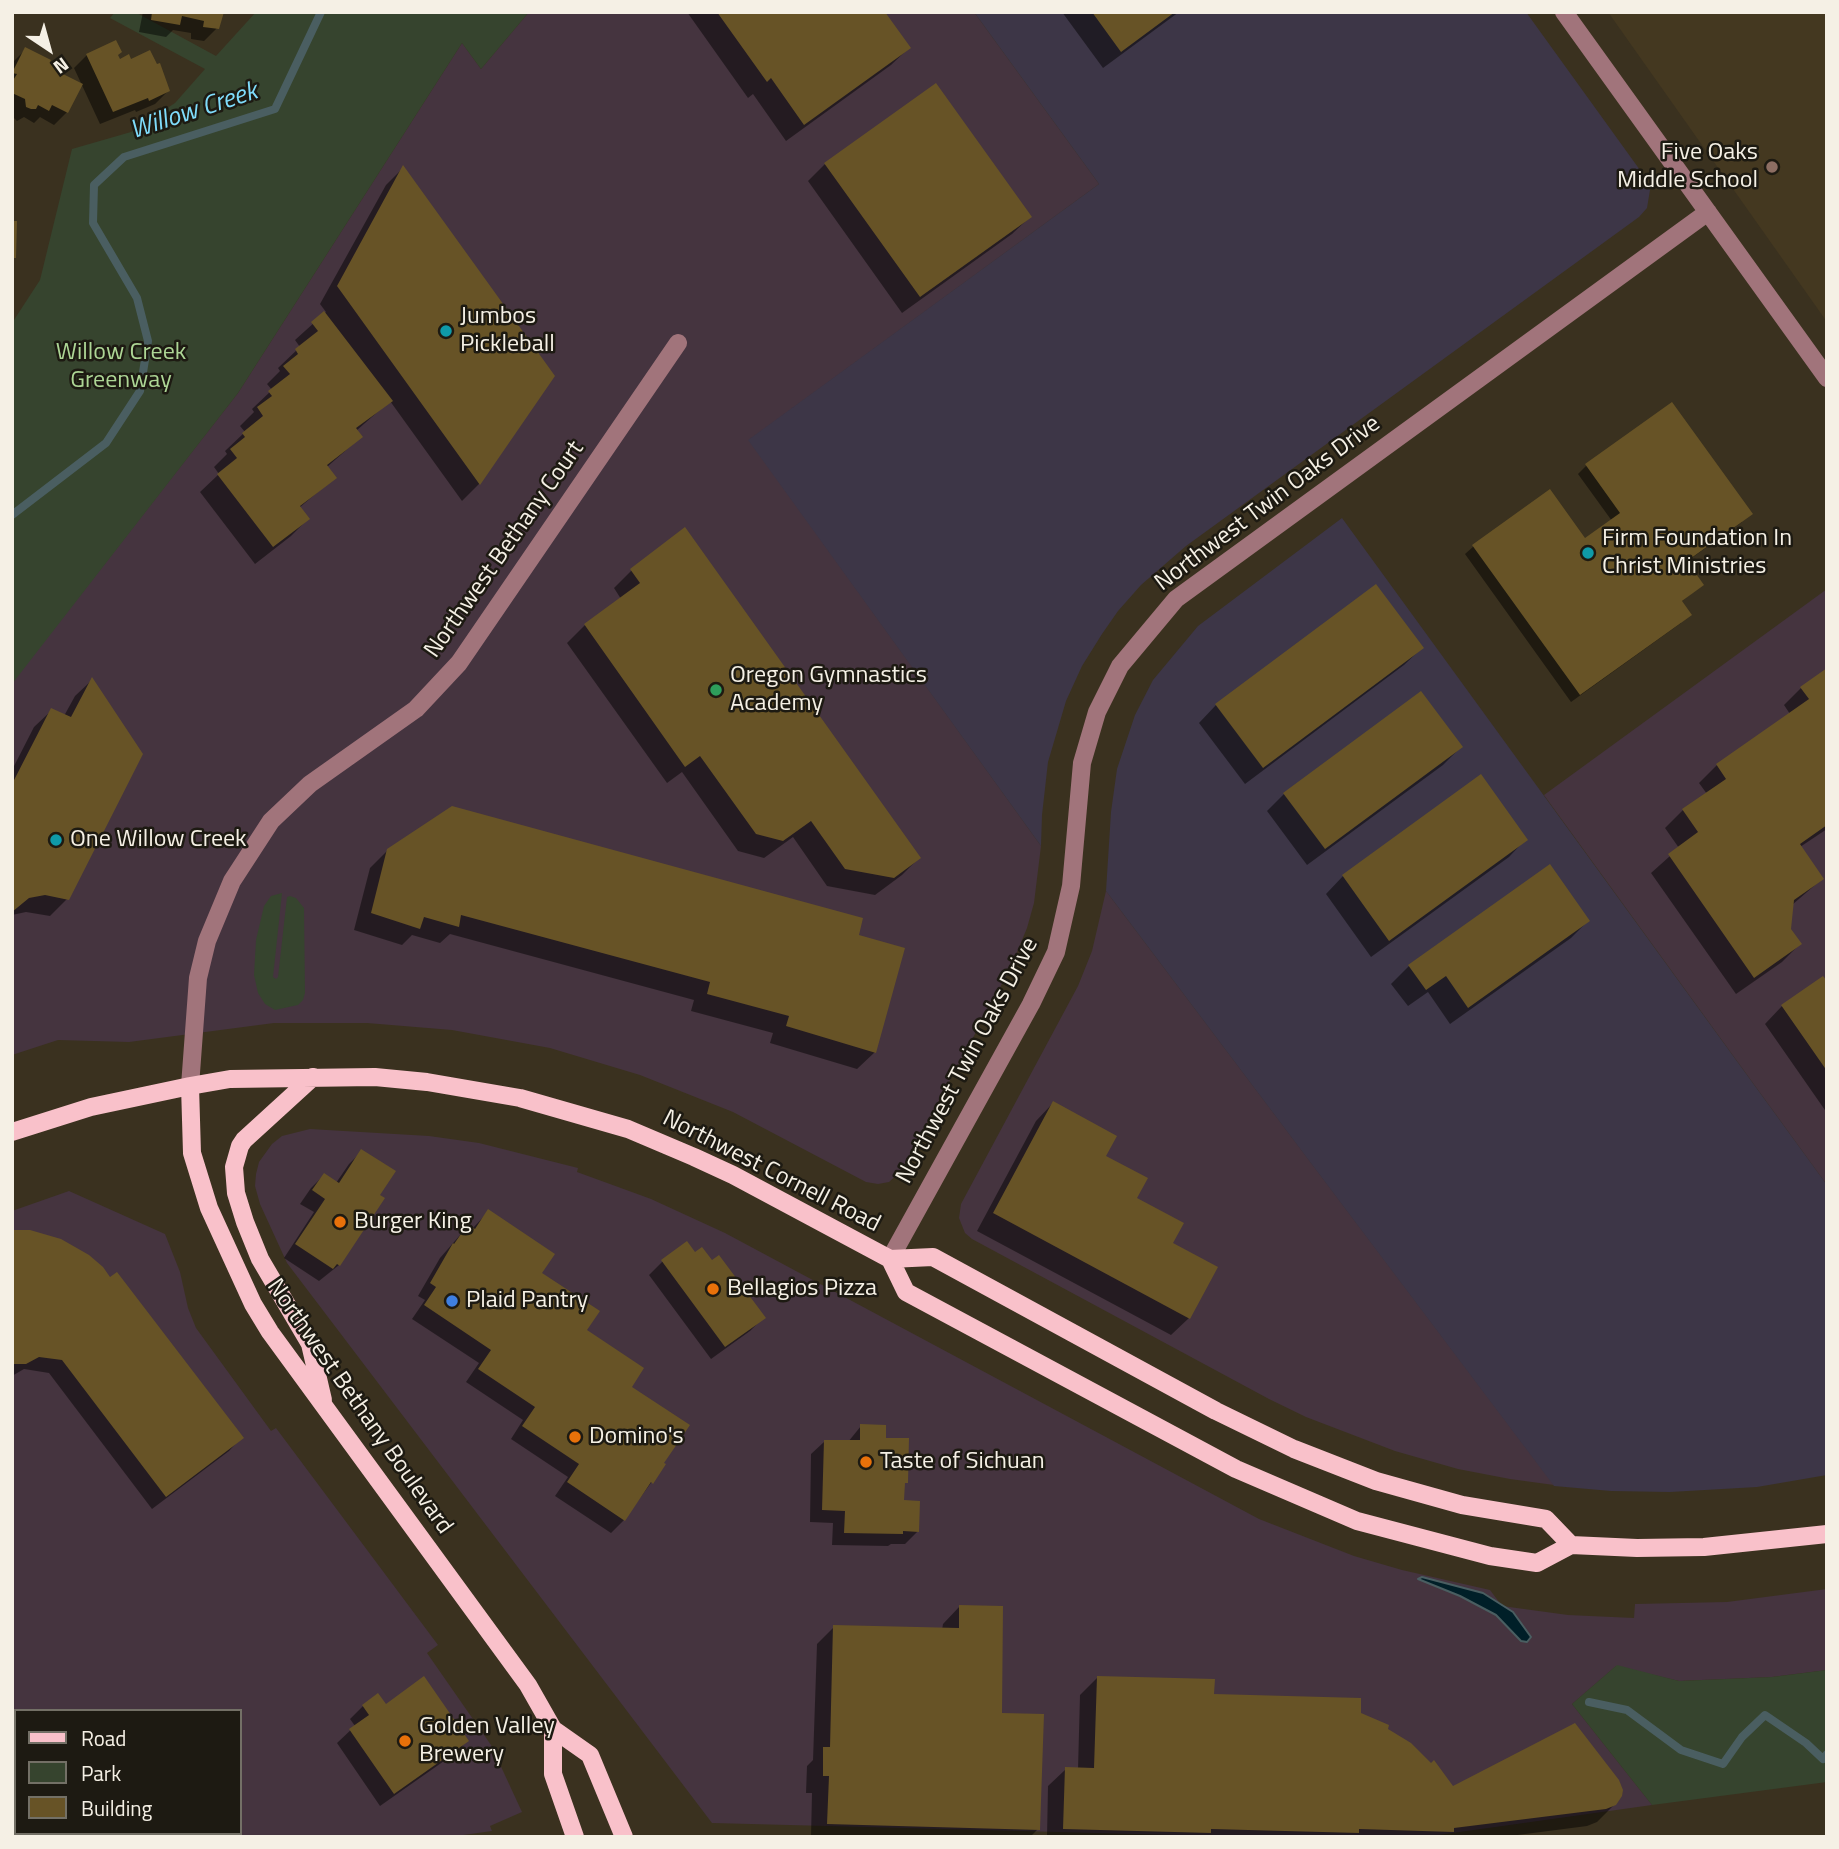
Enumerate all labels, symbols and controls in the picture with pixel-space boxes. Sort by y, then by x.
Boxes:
north arrow [14,14,84,84]
text: N [48,51,75,82]
water label: Willow Creek [126,77,262,147]
place label: Five Oaks Middle School [1617,139,1758,195]
marker: Five Oaks Middle School [1764,159,1780,175]
place label: Jumbos Pickleball [460,303,555,359]
marker: Jumbos Pickleball [438,323,454,339]
park label: Willow Creek Greenway [56,339,186,395]
street label: Northwest Twin Oaks Drive [1150,410,1386,598]
street label: Northwest Bethany Court [419,436,591,664]
place label: Firm Foundation In Christ Ministries [1602,525,1792,581]
marker: Firm Foundation In Christ Ministries [1580,545,1596,561]
place label: Oregon Gymnastics Academy [730,662,927,718]
marker: Oregon Gymnastics Academy [708,682,724,698]
place label: One Willow Creek [70,826,247,854]
marker: One Willow Creek [48,832,64,848]
street label: Northwest Twin Oaks Drive [891,933,1045,1189]
street label: Northwest Cornell Road [657,1105,885,1239]
place label: Burger King [354,1208,472,1236]
marker: Burger King [332,1214,348,1230]
street label: Northwest Bethany Boulevard [260,1274,458,1540]
place label: Bellagios Pizza [727,1275,877,1303]
marker: Bellagios Pizza [705,1281,721,1297]
place label: Plaid Pantry [466,1287,588,1315]
marker: Plaid Pantry [444,1293,460,1309]
place label: Domino's [589,1423,684,1451]
marker: Domino's [567,1429,583,1445]
place label: Taste of Sichuan [880,1448,1045,1476]
marker: Taste of Sichuan [858,1454,874,1470]
legend [14,1709,242,1835]
place label: Golden Valley Brewery [419,1713,555,1769]
text: Road [81,1722,126,1754]
marker: Golden Valley Brewery [397,1733,413,1749]
text: Park [81,1757,121,1789]
text: Building [81,1792,152,1824]

